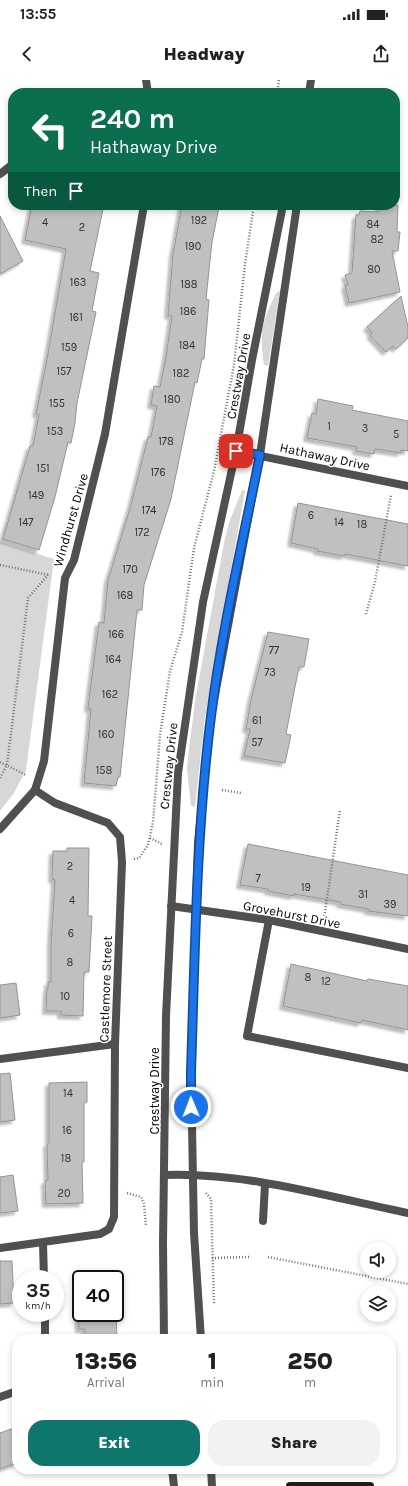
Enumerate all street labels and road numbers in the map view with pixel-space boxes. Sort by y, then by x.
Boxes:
street label: Crestway Drive [224,332,254,420]
street label: Hathaway Drive [278,440,372,473]
street label: Windhurst Drive [50,471,91,569]
street label: Crestway Drive [156,722,181,810]
street label: Grovehurst Drive [242,898,342,931]
street label: Castlemore Street [96,935,115,1043]
street label: Crestway Drive [147,1047,162,1135]

